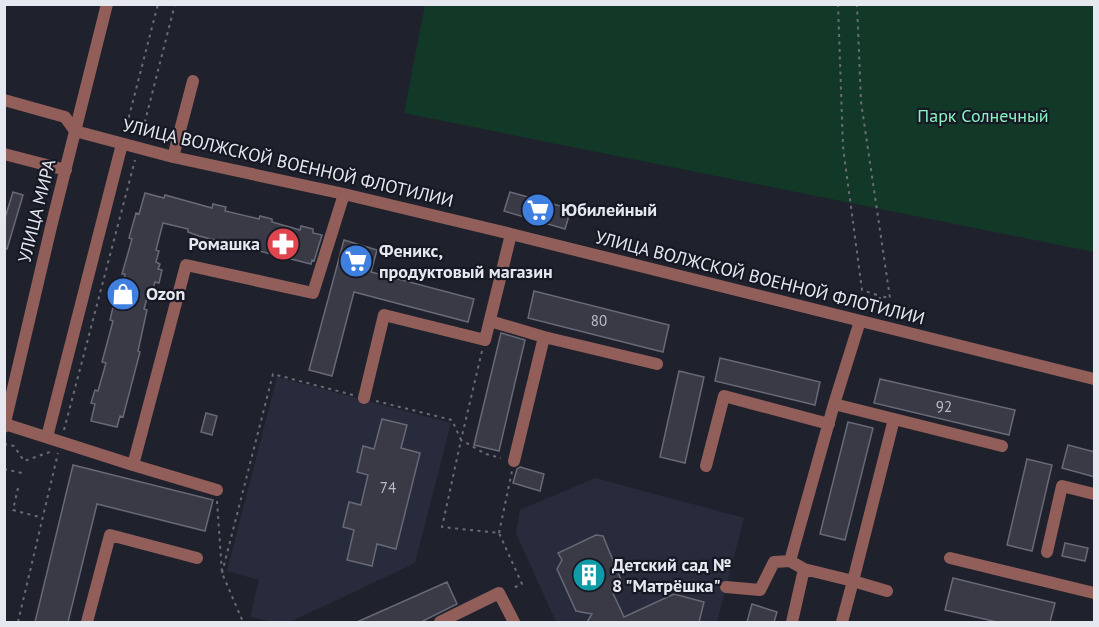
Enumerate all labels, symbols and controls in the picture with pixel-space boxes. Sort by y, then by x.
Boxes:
park label: Парк Солнечный [917,104,1049,127]
street label: УЛИЦА ВОЛЖСКОЙ ВОЕННОЙ ФЛОТИЛИИ [120,113,456,212]
street label: УЛИЦА МИРА [13,156,61,265]
supermarket icon: Юбилейный [520,192,556,228]
place label: Юбилейный [561,198,657,221]
street label: УЛИЦА ВОЛЖСКОЙ ВОЕННОЙ ФЛОТИЛИИ [593,225,927,330]
pharmacy icon: Ромашка [265,226,301,262]
place label: Ромашка [188,232,260,255]
place label: Феникс, продуктовый магазин [379,239,553,283]
supermarket icon: Феникс, продуктовый магазин [338,243,374,279]
shop icon: Ozon [105,276,141,312]
place label: Ozon [146,282,185,305]
house number: 80 [591,311,607,330]
house number: 92 [936,397,952,416]
house number: 74 [380,478,396,497]
place label: Детский сад № 8 "Матрёшка" [612,553,731,597]
building icon: Детский сад № 8 "Матрёшка" [571,557,607,593]

